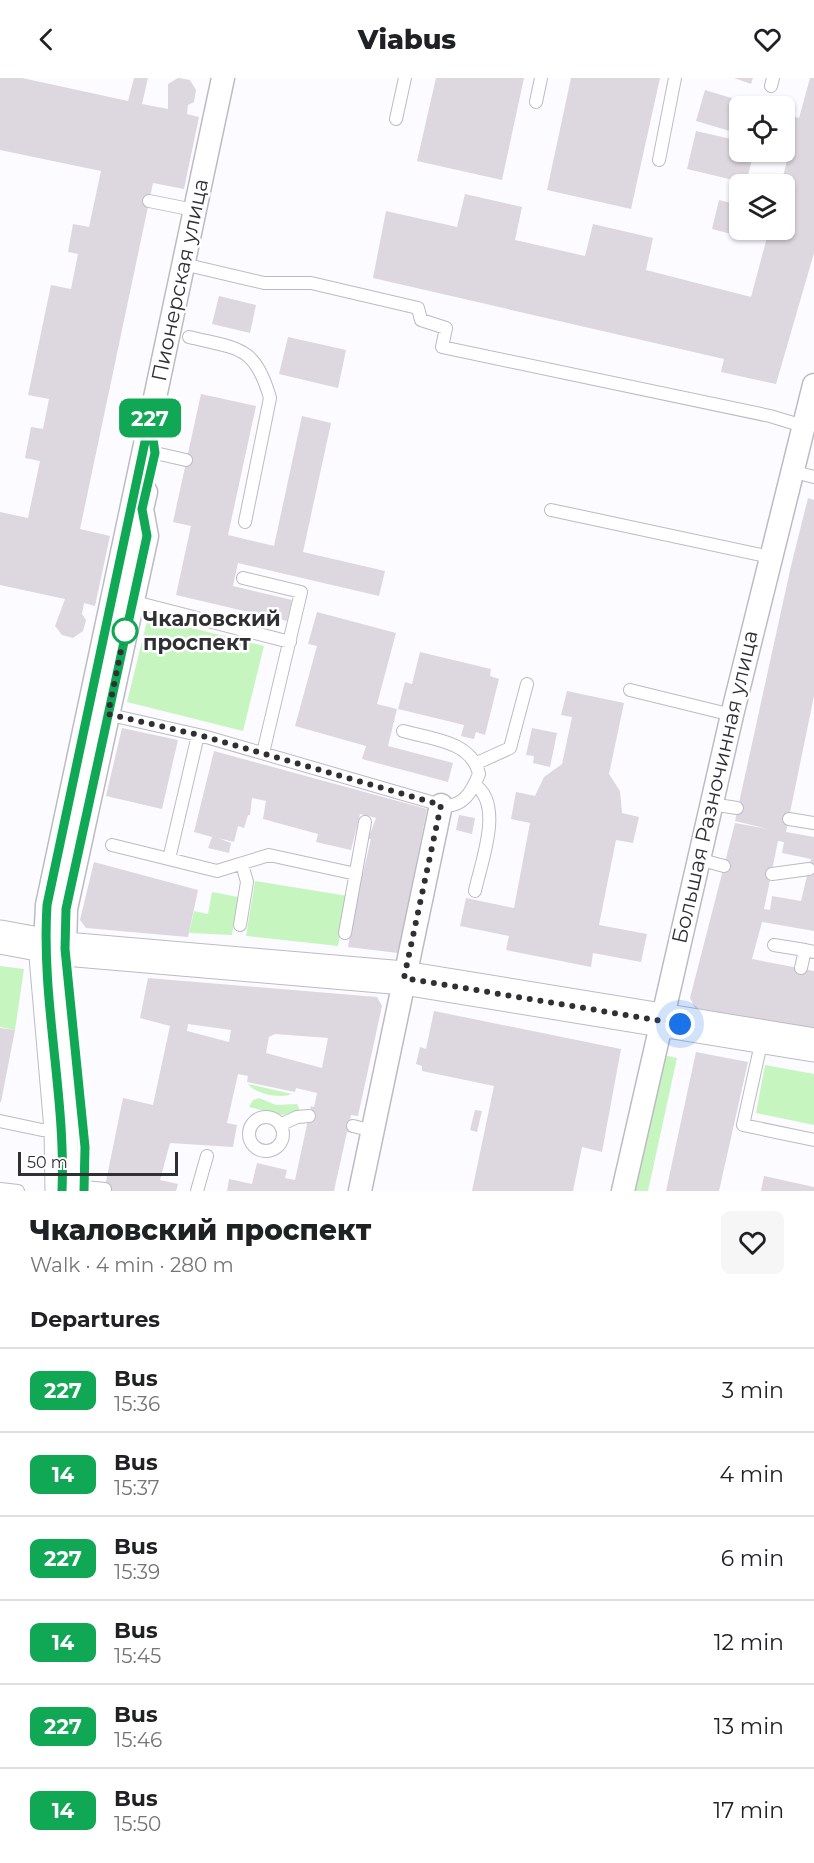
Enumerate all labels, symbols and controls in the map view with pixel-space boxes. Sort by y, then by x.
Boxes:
icon: back [30,23,63,56]
text: Viabus [358,23,456,56]
icon: heart [751,23,784,56]
map controls [729,96,795,240]
button: locate [729,96,795,162]
button: layers [729,174,795,240]
street label: Пионерская улица [146,176,213,384]
line badge: 227 [116,398,184,438]
text: 227 [131,406,169,431]
place label: Чкаловский проспект [143,606,281,655]
marker: Чкаловский проспект [112,618,138,644]
street label: Большая Разночинная улица [666,628,763,946]
your location [665,1009,695,1039]
scale bar [18,1149,178,1176]
text: 50 m [27,1153,68,1172]
button: heart [721,1211,784,1274]
text: Чкаловский проспект [30,1213,371,1247]
text: Walk · 4 min · 280 m [30,1253,234,1277]
text: Departures [30,1306,160,1333]
text: Bus [114,1365,158,1392]
text: 3 min [722,1377,784,1404]
text: 227 [44,1378,82,1403]
text: 15:36 [114,1392,160,1416]
text: Bus [114,1449,158,1476]
text: 4 min [720,1461,784,1488]
text: 14 [52,1462,74,1487]
text: 15:37 [114,1476,160,1500]
text: Bus [114,1533,158,1560]
text: 6 min [721,1545,784,1572]
text: 227 [44,1546,82,1571]
text: 15:39 [114,1560,160,1584]
text: Bus [114,1617,158,1644]
text: 12 min [714,1629,784,1656]
text: 14 [52,1630,74,1655]
text: 15:45 [114,1644,161,1668]
text: Bus [114,1701,158,1728]
text: 13 min [714,1713,784,1740]
text: 227 [44,1714,82,1739]
text: 15:46 [114,1728,162,1752]
text: Bus [114,1785,158,1812]
text: 17 min [713,1797,784,1824]
text: 14 [52,1798,74,1823]
text: 15:50 [114,1812,161,1836]

